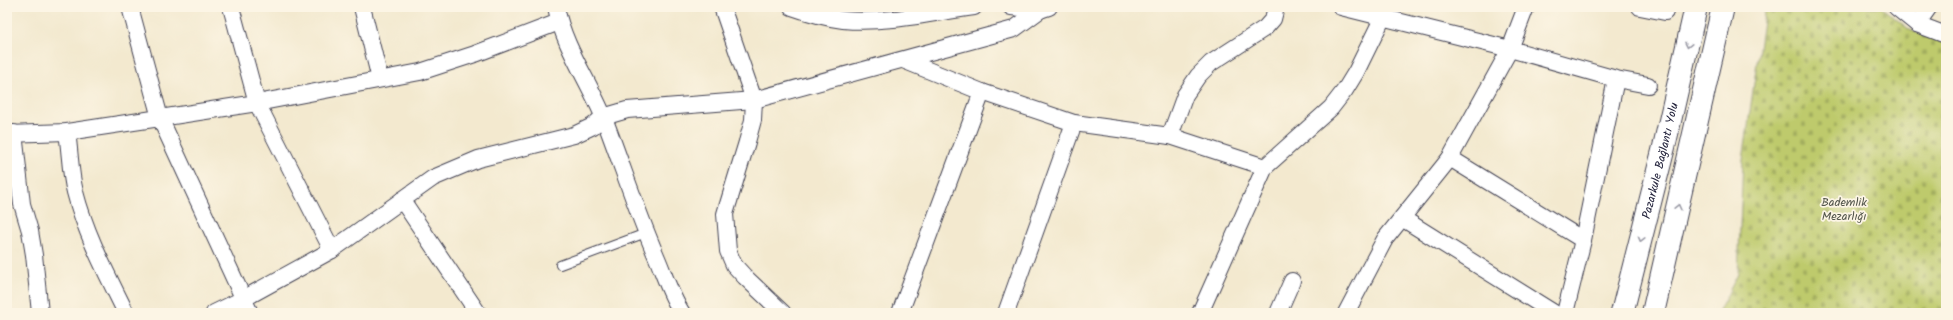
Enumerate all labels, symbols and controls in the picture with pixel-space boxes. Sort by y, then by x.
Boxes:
one-way arrow [1684,42,1692,48]
street label: Pazarkule Bağlantı Yolu [1637,100,1683,221]
park label: Bademlik Mezarlığı [1821,193,1867,226]
one-way arrow [1673,204,1681,210]
one-way arrow [1637,236,1645,243]

